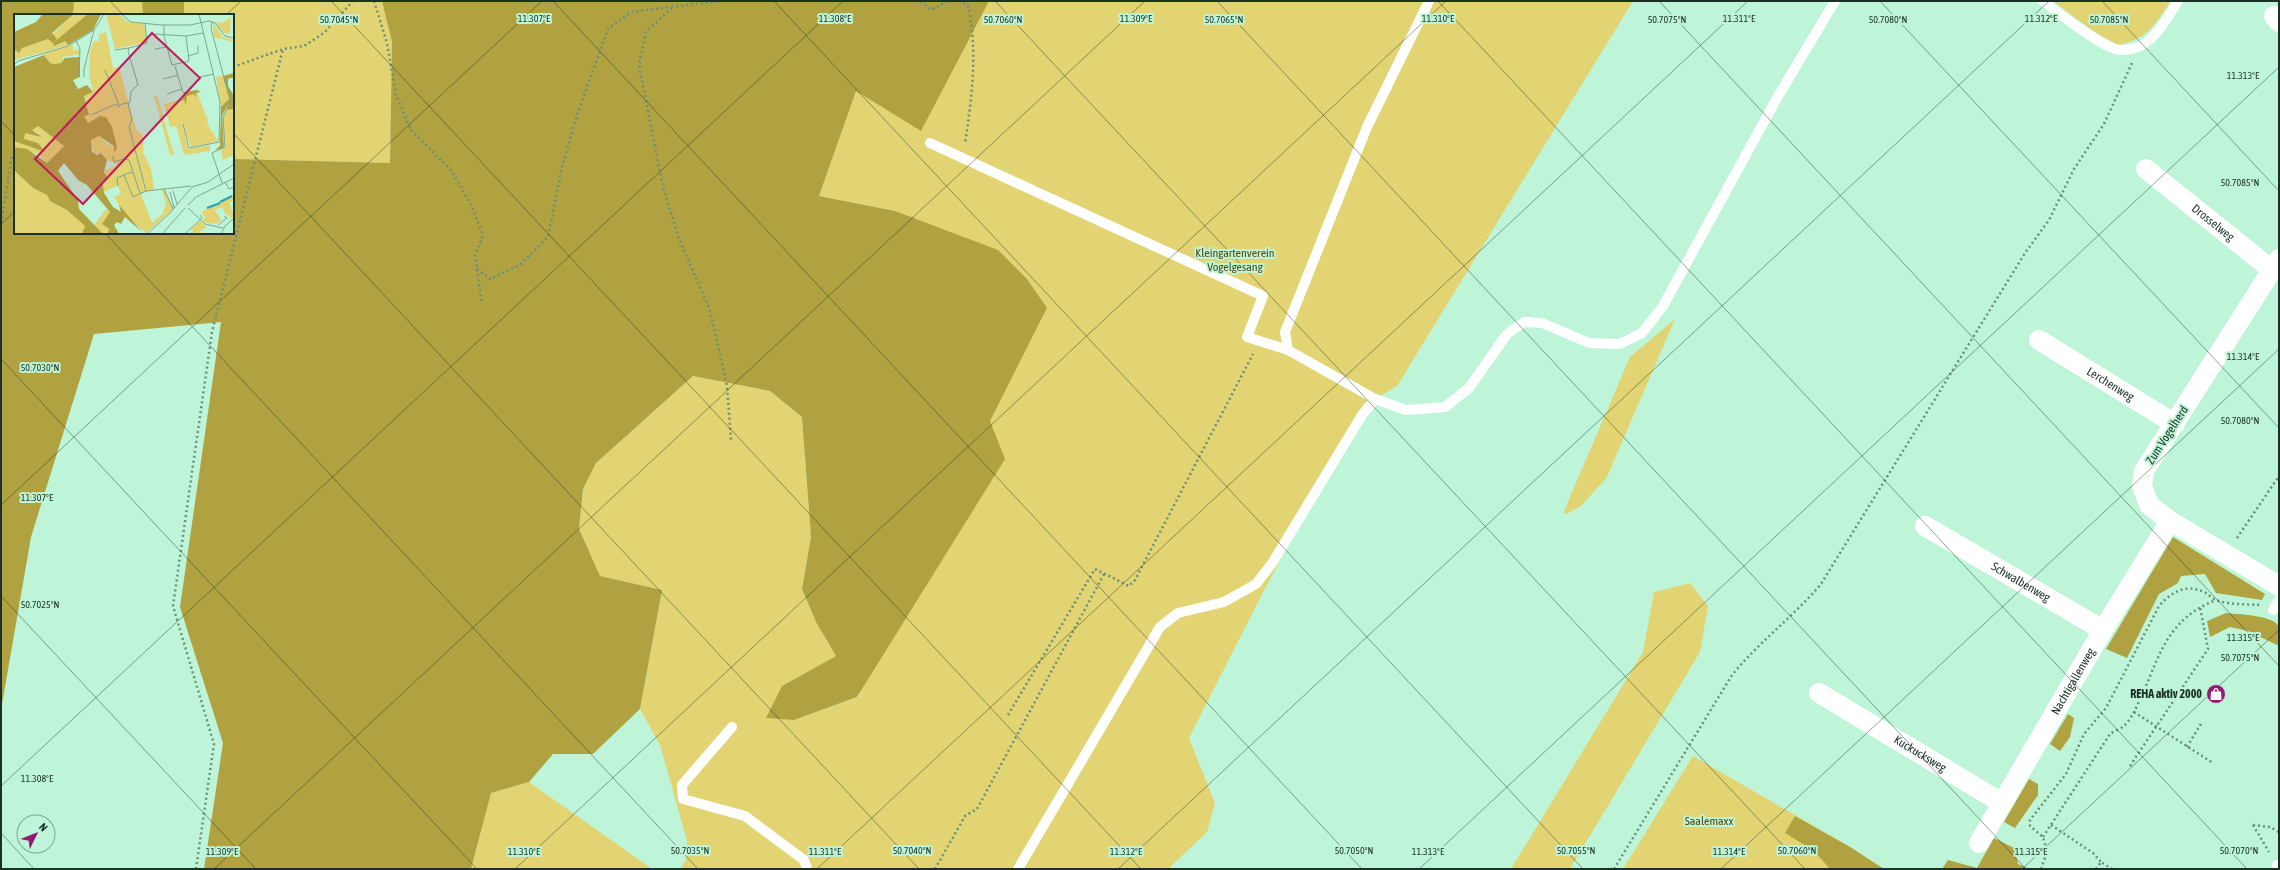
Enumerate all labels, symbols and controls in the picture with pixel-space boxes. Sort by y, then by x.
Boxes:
text: 11.307°E [518,13,551,24]
text: 11.308°E [819,13,852,24]
text: 11.309°E [1120,13,1153,24]
text: 11.310°E [1422,13,1455,24]
text: 11.311°E [1723,13,1756,24]
text: 11.312°E [2025,13,2058,24]
inset map [14,14,234,234]
text: 50.7045°N [320,14,358,25]
text: 50.7060°N [984,14,1022,25]
text: 50.7065°N [1205,14,1243,25]
text: 50.7075°N [1648,14,1686,25]
text: 50.7080°N [1869,14,1907,25]
text: 50.7085°N [2090,14,2128,25]
text: 11.313°E [2227,70,2260,81]
text: 50.7085°N [2221,177,2259,188]
street label: Drosselweg [2189,202,2238,245]
park label: Kleingartenverein Vogelgesang [1195,246,1275,274]
text: 11.314°E [2227,351,2260,362]
text: 50.7030°N [21,362,59,373]
street label: Lerchenweg [2084,364,2137,404]
street label: Zum Vogelherd [2143,403,2191,467]
text: 50.7080°N [2221,415,2259,426]
text: 11.307°E [21,492,54,503]
street label: Schwalbenweg [1989,559,2053,605]
text: 50.7025°N [21,599,59,610]
text: 11.315°E [2227,632,2260,643]
street label: Nachtigallenweg [2048,645,2098,717]
text: 50.7075°N [2221,652,2259,663]
shop icon: REHA aktiv 2000 [2205,683,2227,705]
place label: REHA aktiv 2000 [2130,687,2202,701]
street label: Kuckucksweg [1891,733,1950,775]
text: 11.308°E [21,773,54,784]
north arrow [16,814,56,854]
park label: Saalemaxx [1685,814,1733,828]
text: N [37,821,50,834]
text: 50.7035°N [671,845,709,856]
text: 50.7040°N [893,845,931,856]
text: 50.7050°N [1335,845,1373,856]
text: 50.7055°N [1557,845,1595,856]
text: 50.7060°N [1778,845,1816,856]
text: 50.7070°N [2220,845,2258,856]
text: 11.309°E [206,846,239,857]
text: 11.310°E [508,846,541,857]
text: 11.311°E [809,846,842,857]
text: 11.312°E [1110,846,1143,857]
text: 11.313°E [1412,846,1445,857]
text: 11.314°E [1713,846,1746,857]
text: 11.315°E [2015,846,2048,857]

